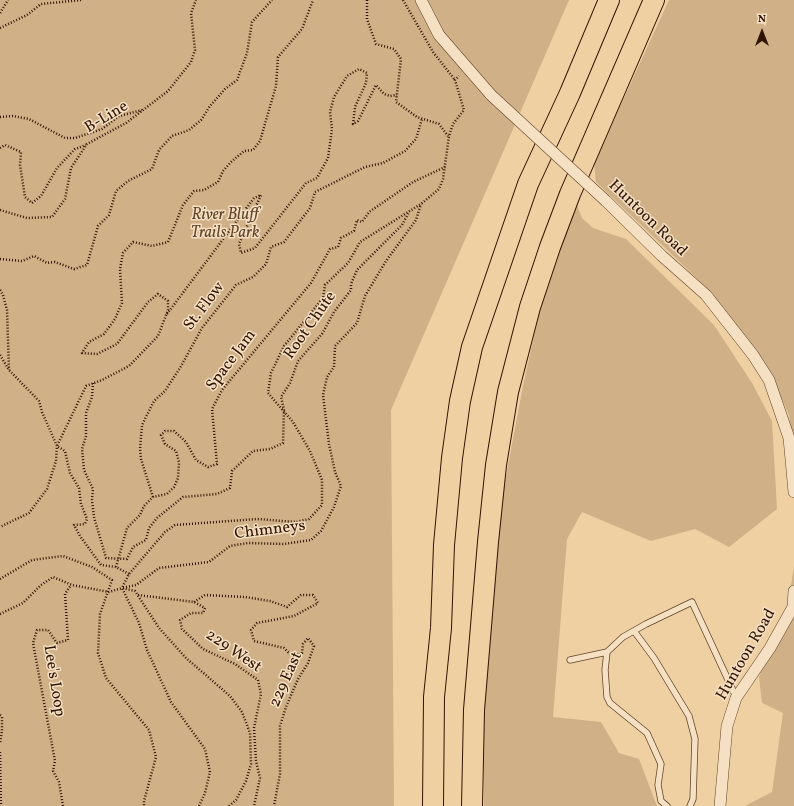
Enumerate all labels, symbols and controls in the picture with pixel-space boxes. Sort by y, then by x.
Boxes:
north arrow [742,12,782,52]
text: N [758,12,766,27]
street label: B-Line [82,98,132,138]
street label: Huntoon Road [604,177,690,261]
park label: River Bluff Trails Park [191,206,259,244]
street label: St. Flow [181,279,229,335]
street label: Root Chute [281,288,341,364]
street label: Space Jam [203,327,261,395]
street label: Chimneys [233,517,307,545]
street label: Huntoon Road [713,606,781,704]
street label: 229 West [201,626,265,678]
street label: Lee's Loop [38,644,68,718]
street label: 229 East [266,649,308,711]

